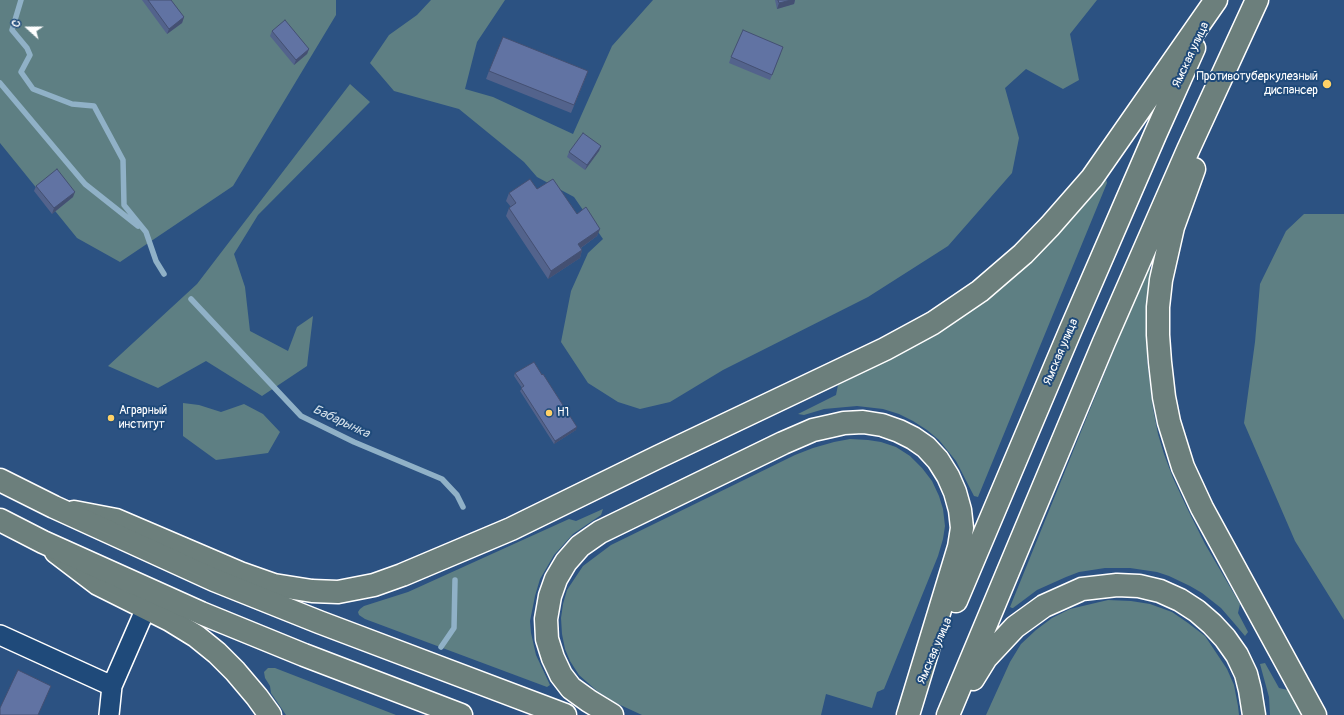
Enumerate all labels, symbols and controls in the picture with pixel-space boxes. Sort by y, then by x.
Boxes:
north arrow [8,8,48,48]
text: С [9,18,24,29]
street label: Ямская улица [1170,20,1212,90]
place label: Противотуберкулезный диспансер [1197,70,1318,98]
marker: Противотуберкулезный диспансер [1321,78,1333,90]
street label: Ямская улица [1041,317,1081,387]
water label: Бабарынка [310,402,372,442]
place label: Аграрный институт [119,404,167,432]
place label: Н1 [557,406,569,420]
marker: Н1 [544,408,554,418]
marker: Аграрный институт [106,413,116,423]
street label: Ямская улица [915,616,955,686]

